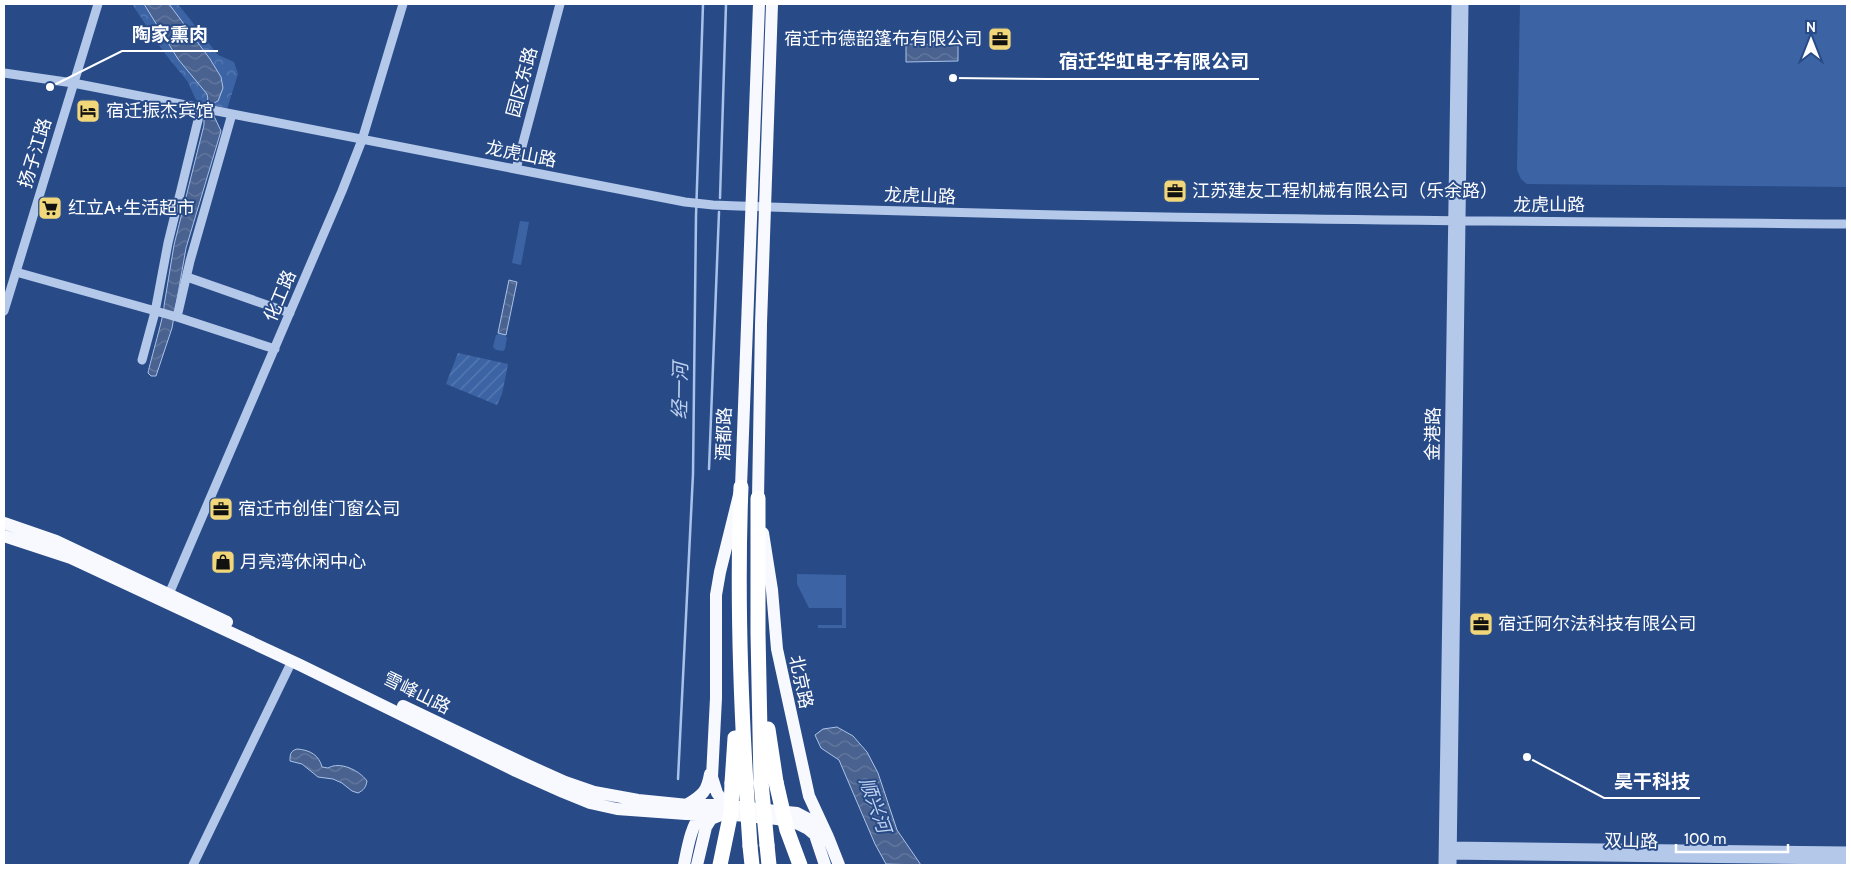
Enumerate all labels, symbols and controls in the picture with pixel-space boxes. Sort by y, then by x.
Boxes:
north arrow [1786,15,1836,65]
callout: 陶家熏肉 [122,17,218,51]
text: N [1806,18,1816,36]
text: 陶家熏肉 [132,23,208,46]
office icon: 宿迁市德韶篷布有限公司 [987,26,1013,52]
place label: 宿迁市德韶篷布有限公司 [784,28,982,50]
street label: 园区东路 [502,44,542,120]
callout: 宿迁华虹电子有限公司 [1049,45,1259,79]
text: 宿迁华虹电子有限公司 [1059,50,1249,73]
hotel icon: 宿迁振杰宾馆 [75,98,101,124]
place label: 宿迁振杰宾馆 [106,100,214,122]
street label: 扬子江路 [14,115,56,191]
street label: 龙虎山路 [484,136,558,172]
office icon: 江苏建友工程机械有限公司（乐余路） [1162,178,1188,204]
place label: 江苏建友工程机械有限公司（乐余路） [1192,180,1498,202]
street label: 龙虎山路 [884,184,956,208]
street label: 龙虎山路 [1513,194,1585,216]
supermarket icon: 红立A+生活超市 [37,195,63,221]
place label: 红立A+生活超市 [68,197,195,219]
street label: 化工路 [259,267,301,325]
water label: 经一河 [668,358,692,420]
street label: 酒都路 [712,407,736,461]
street label: 金港路 [1422,407,1444,461]
office icon: 宿迁市创佳门窗公司 [208,496,234,522]
place label: 宿迁市创佳门窗公司 [238,498,400,520]
shop icon: 月亮湾休闲中心 [210,549,236,575]
place label: 月亮湾休闲中心 [240,551,366,573]
office icon: 宿迁阿尔法科技有限公司 [1468,611,1494,637]
place label: 宿迁阿尔法科技有限公司 [1498,613,1696,635]
street label: 北京路 [785,653,817,711]
street label: 雪峰山路 [380,667,454,719]
callout: 昊干科技 [1604,764,1700,798]
text: 昊干科技 [1614,770,1690,793]
water label: 顺兴河 [854,774,897,839]
scale bar [1676,822,1788,854]
street label: 双山路 [1604,830,1658,852]
text: 100 m [1684,830,1726,848]

